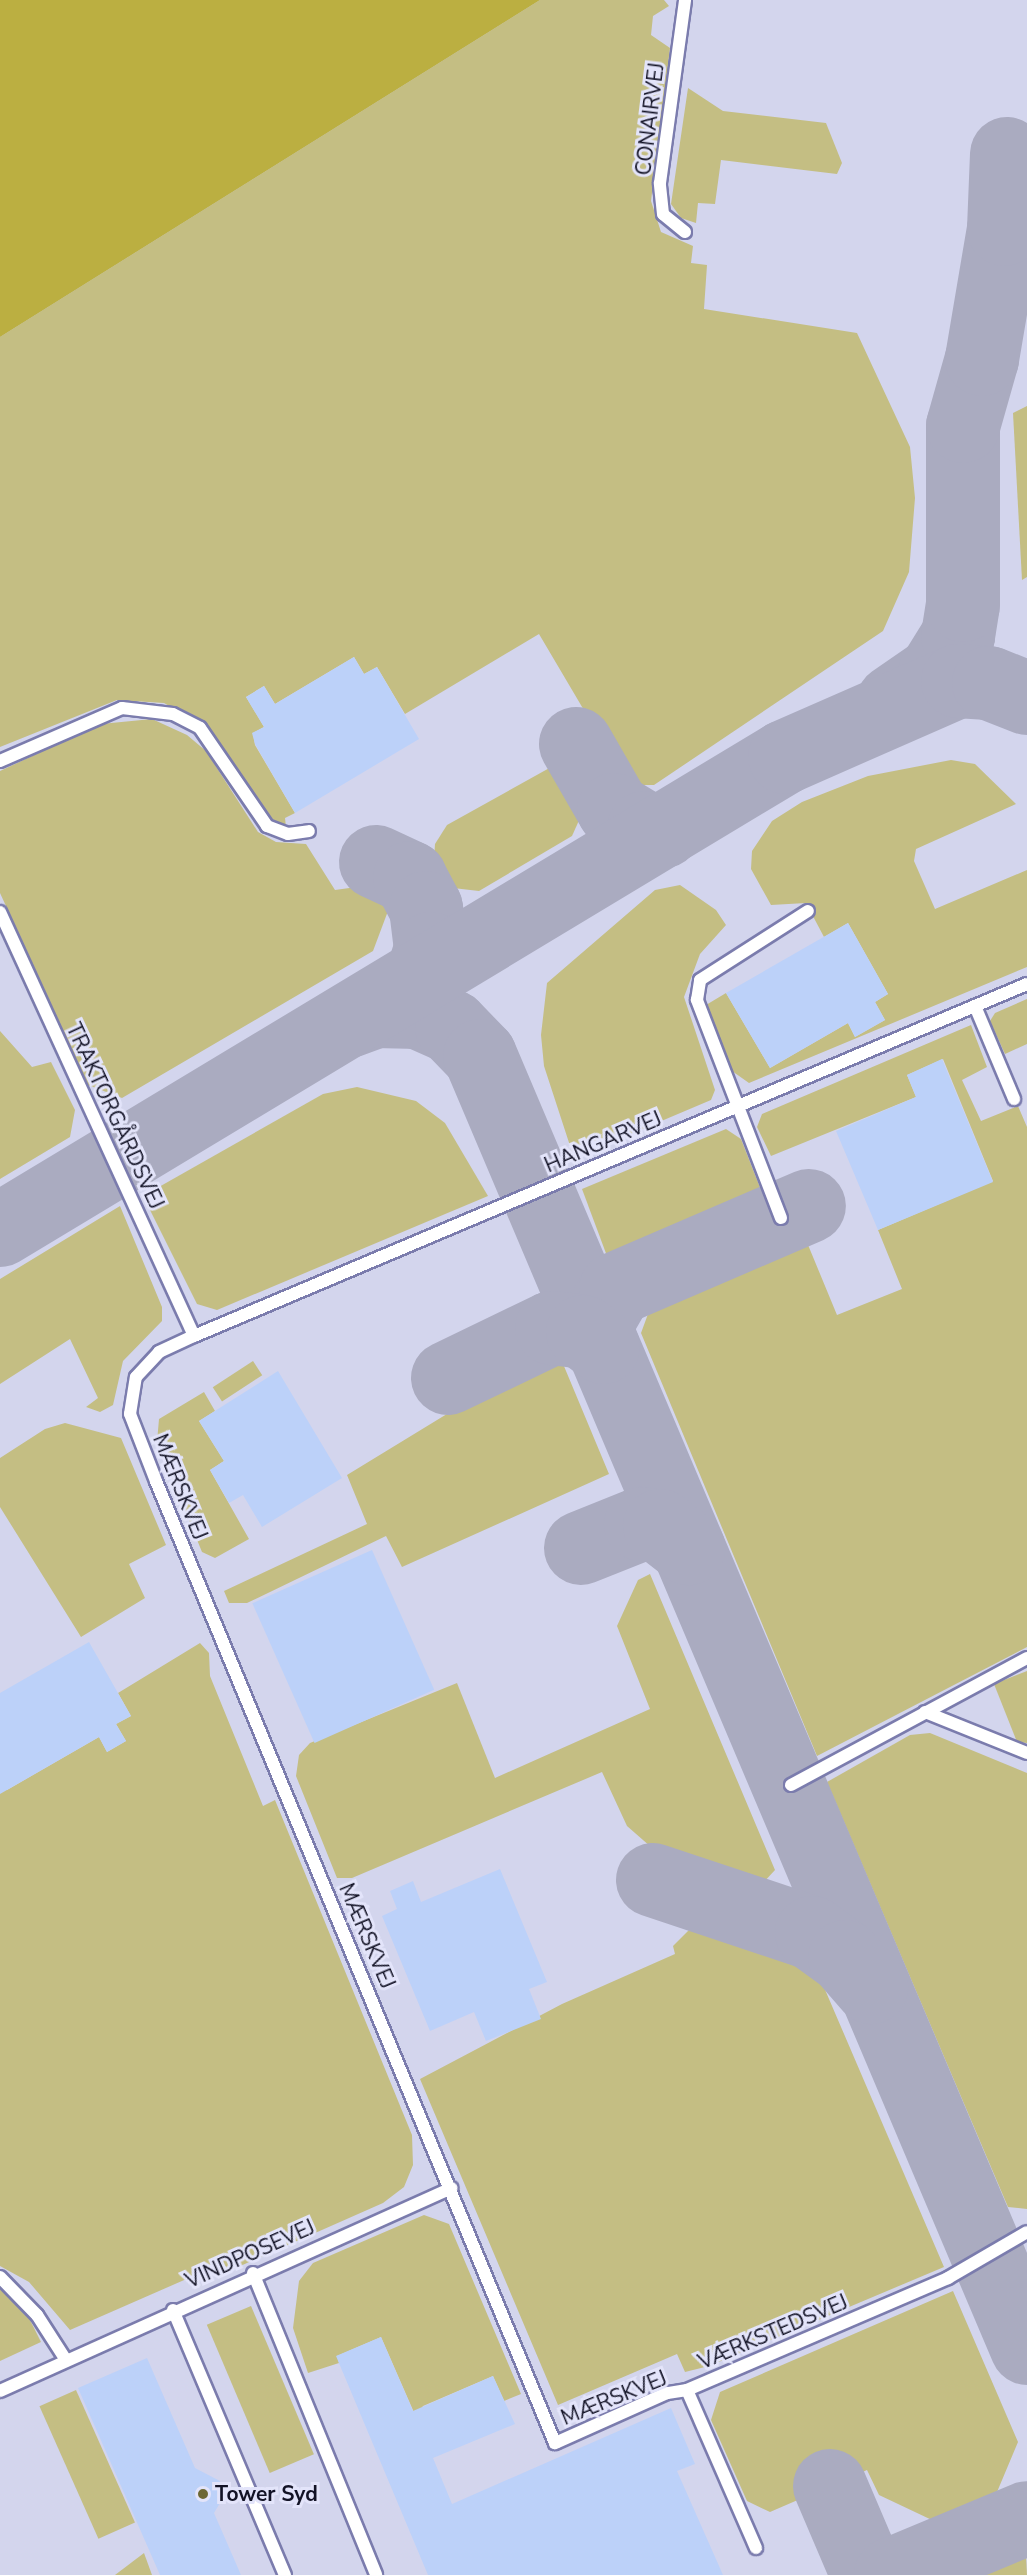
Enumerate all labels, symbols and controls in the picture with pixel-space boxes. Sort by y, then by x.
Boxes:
street label: CONAIRVEJ [631,61,669,177]
street label: TRAKTORGÅRDSVEJ [61,1019,169,1213]
street label: HANGARVEJ [541,1106,665,1178]
street label: MÆRSKVEJ [147,1430,213,1544]
street label: MÆRSKVEJ [334,1880,400,1992]
street label: VINDPOSEVEJ [181,2214,319,2294]
street label: VÆRKSTEDSVEJ [694,2289,852,2375]
street label: MÆRSKVEJ [557,2365,671,2431]
place label: Tower Syd [215,2481,318,2507]
marker: Tower Syd [196,2487,210,2501]

